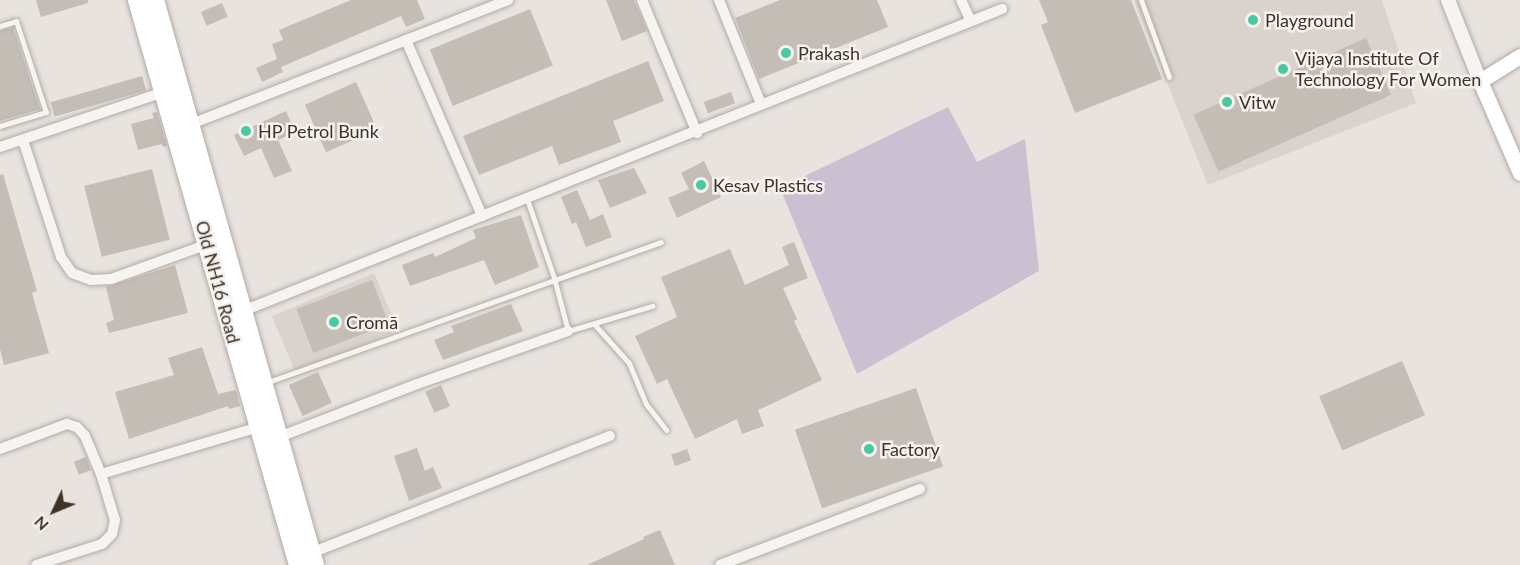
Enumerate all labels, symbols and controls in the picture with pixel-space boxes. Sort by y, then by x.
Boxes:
place label: Playground [1265,9,1354,31]
marker: Playground [1246,13,1260,27]
place label: Prakash [798,42,860,64]
marker: Prakash [779,46,793,60]
place label: Vijaya Institute Of Technology For Women [1295,48,1482,90]
marker: Vijaya Institute Of Technology For Women [1276,62,1290,76]
place label: Vitw [1239,91,1276,113]
marker: Vitw [1220,95,1234,109]
place label: HP Petrol Bunk [258,120,379,142]
marker: HP Petrol Bunk [239,124,253,138]
place label: Kesav Plastics [713,174,823,196]
marker: Kesav Plastics [694,178,708,192]
street label: Old NH16 Road [191,218,245,346]
place label: Cromā [346,311,398,333]
marker: Cromā [327,315,341,329]
place label: Factory [881,438,940,460]
marker: Factory [862,442,876,456]
north arrow [24,481,84,541]
text: N [30,513,52,535]

